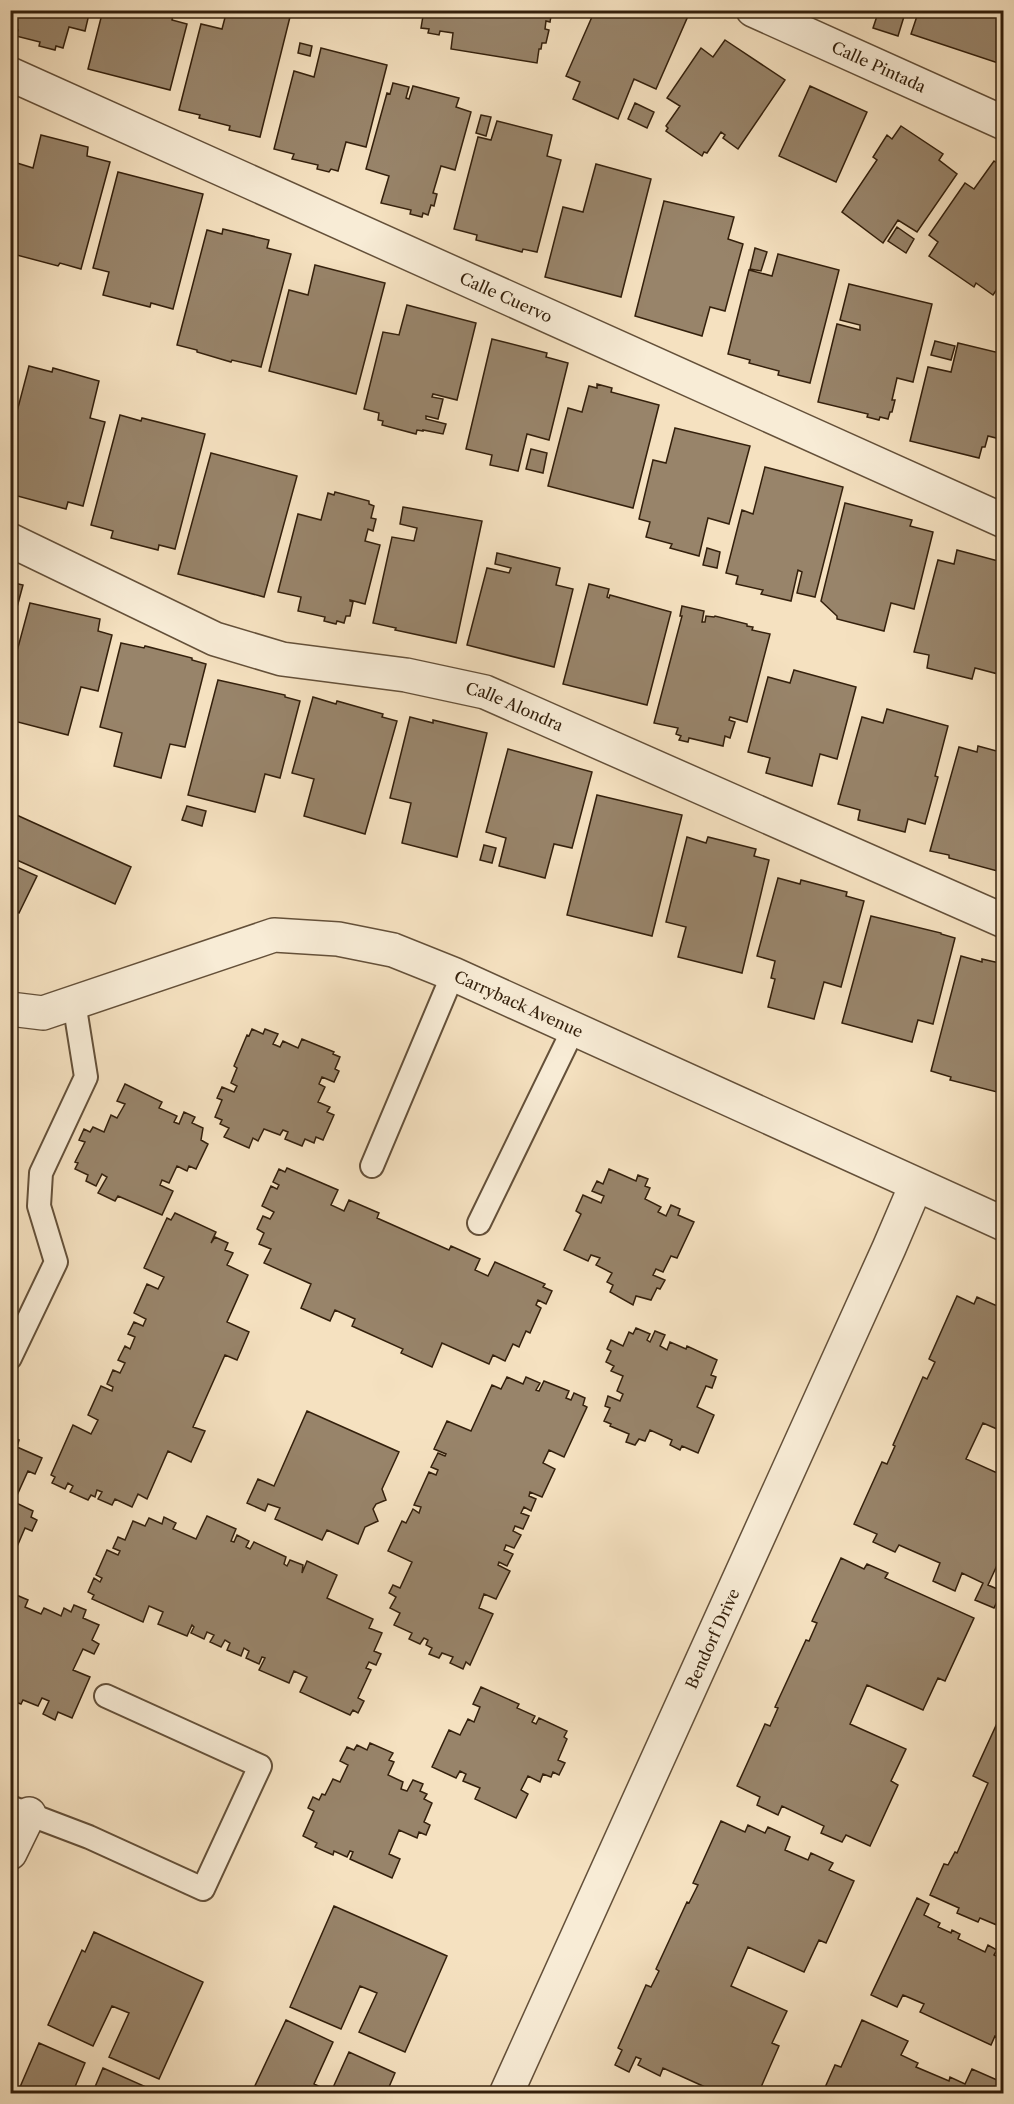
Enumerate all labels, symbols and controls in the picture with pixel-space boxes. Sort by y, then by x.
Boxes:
street label: Calle Pintada [829,37,930,97]
street label: Calle Cuervo [457,268,556,327]
street label: Calle Alondra [464,678,567,736]
street label: Carryback Avenue [451,966,586,1042]
street label: Bendorf Drive [681,1585,744,1692]

